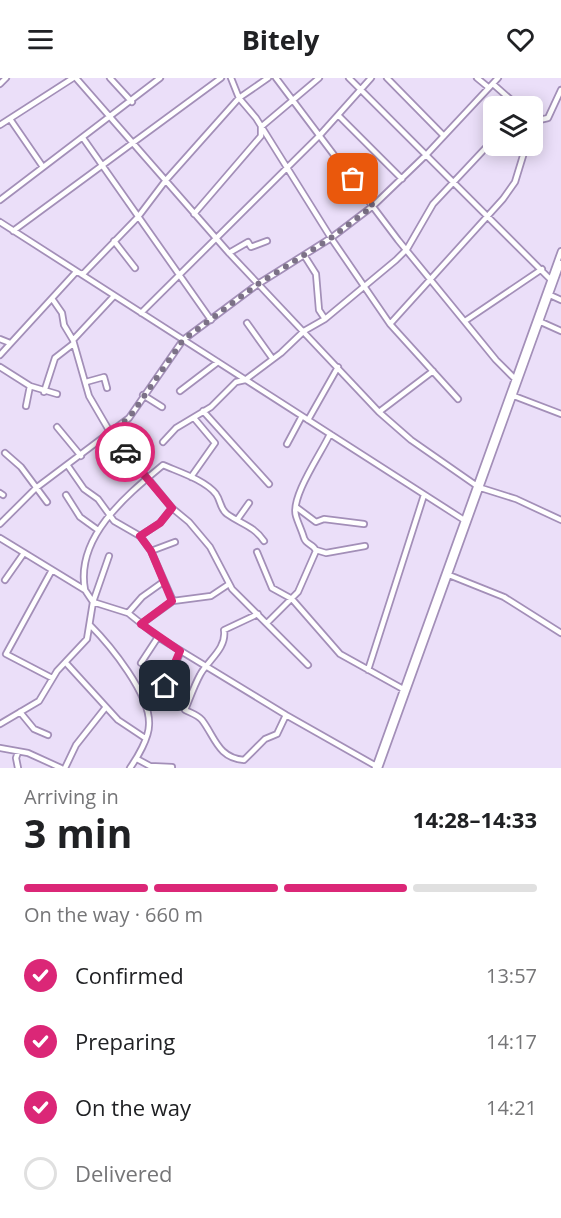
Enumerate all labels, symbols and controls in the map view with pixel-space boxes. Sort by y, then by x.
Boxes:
text: Bitely [242,21,319,58]
icon: menu [24,23,57,56]
icon: heart [504,23,537,56]
map controls [483,96,543,156]
button: layers [483,96,543,156]
pin [327,153,378,204]
icon: bag [336,162,369,195]
courier [95,422,155,482]
icon: car [109,436,142,469]
pin [139,660,190,711]
icon: home [148,669,181,702]
text: Arriving in [24,783,119,810]
text: 14:28–14:33 [413,804,537,834]
text: 3 min [24,806,132,859]
text: On the way · 660 m [24,901,203,928]
icon: check [24,959,57,992]
text: Confirmed [75,960,184,990]
text: 13:57 [486,962,537,989]
icon: check [24,1025,57,1058]
text: Preparing [75,1026,175,1056]
text: 14:17 [486,1028,537,1055]
icon: check [24,1091,57,1124]
text: On the way [75,1092,191,1122]
text: 14:21 [486,1094,537,1121]
text: Delivered [75,1158,173,1188]

